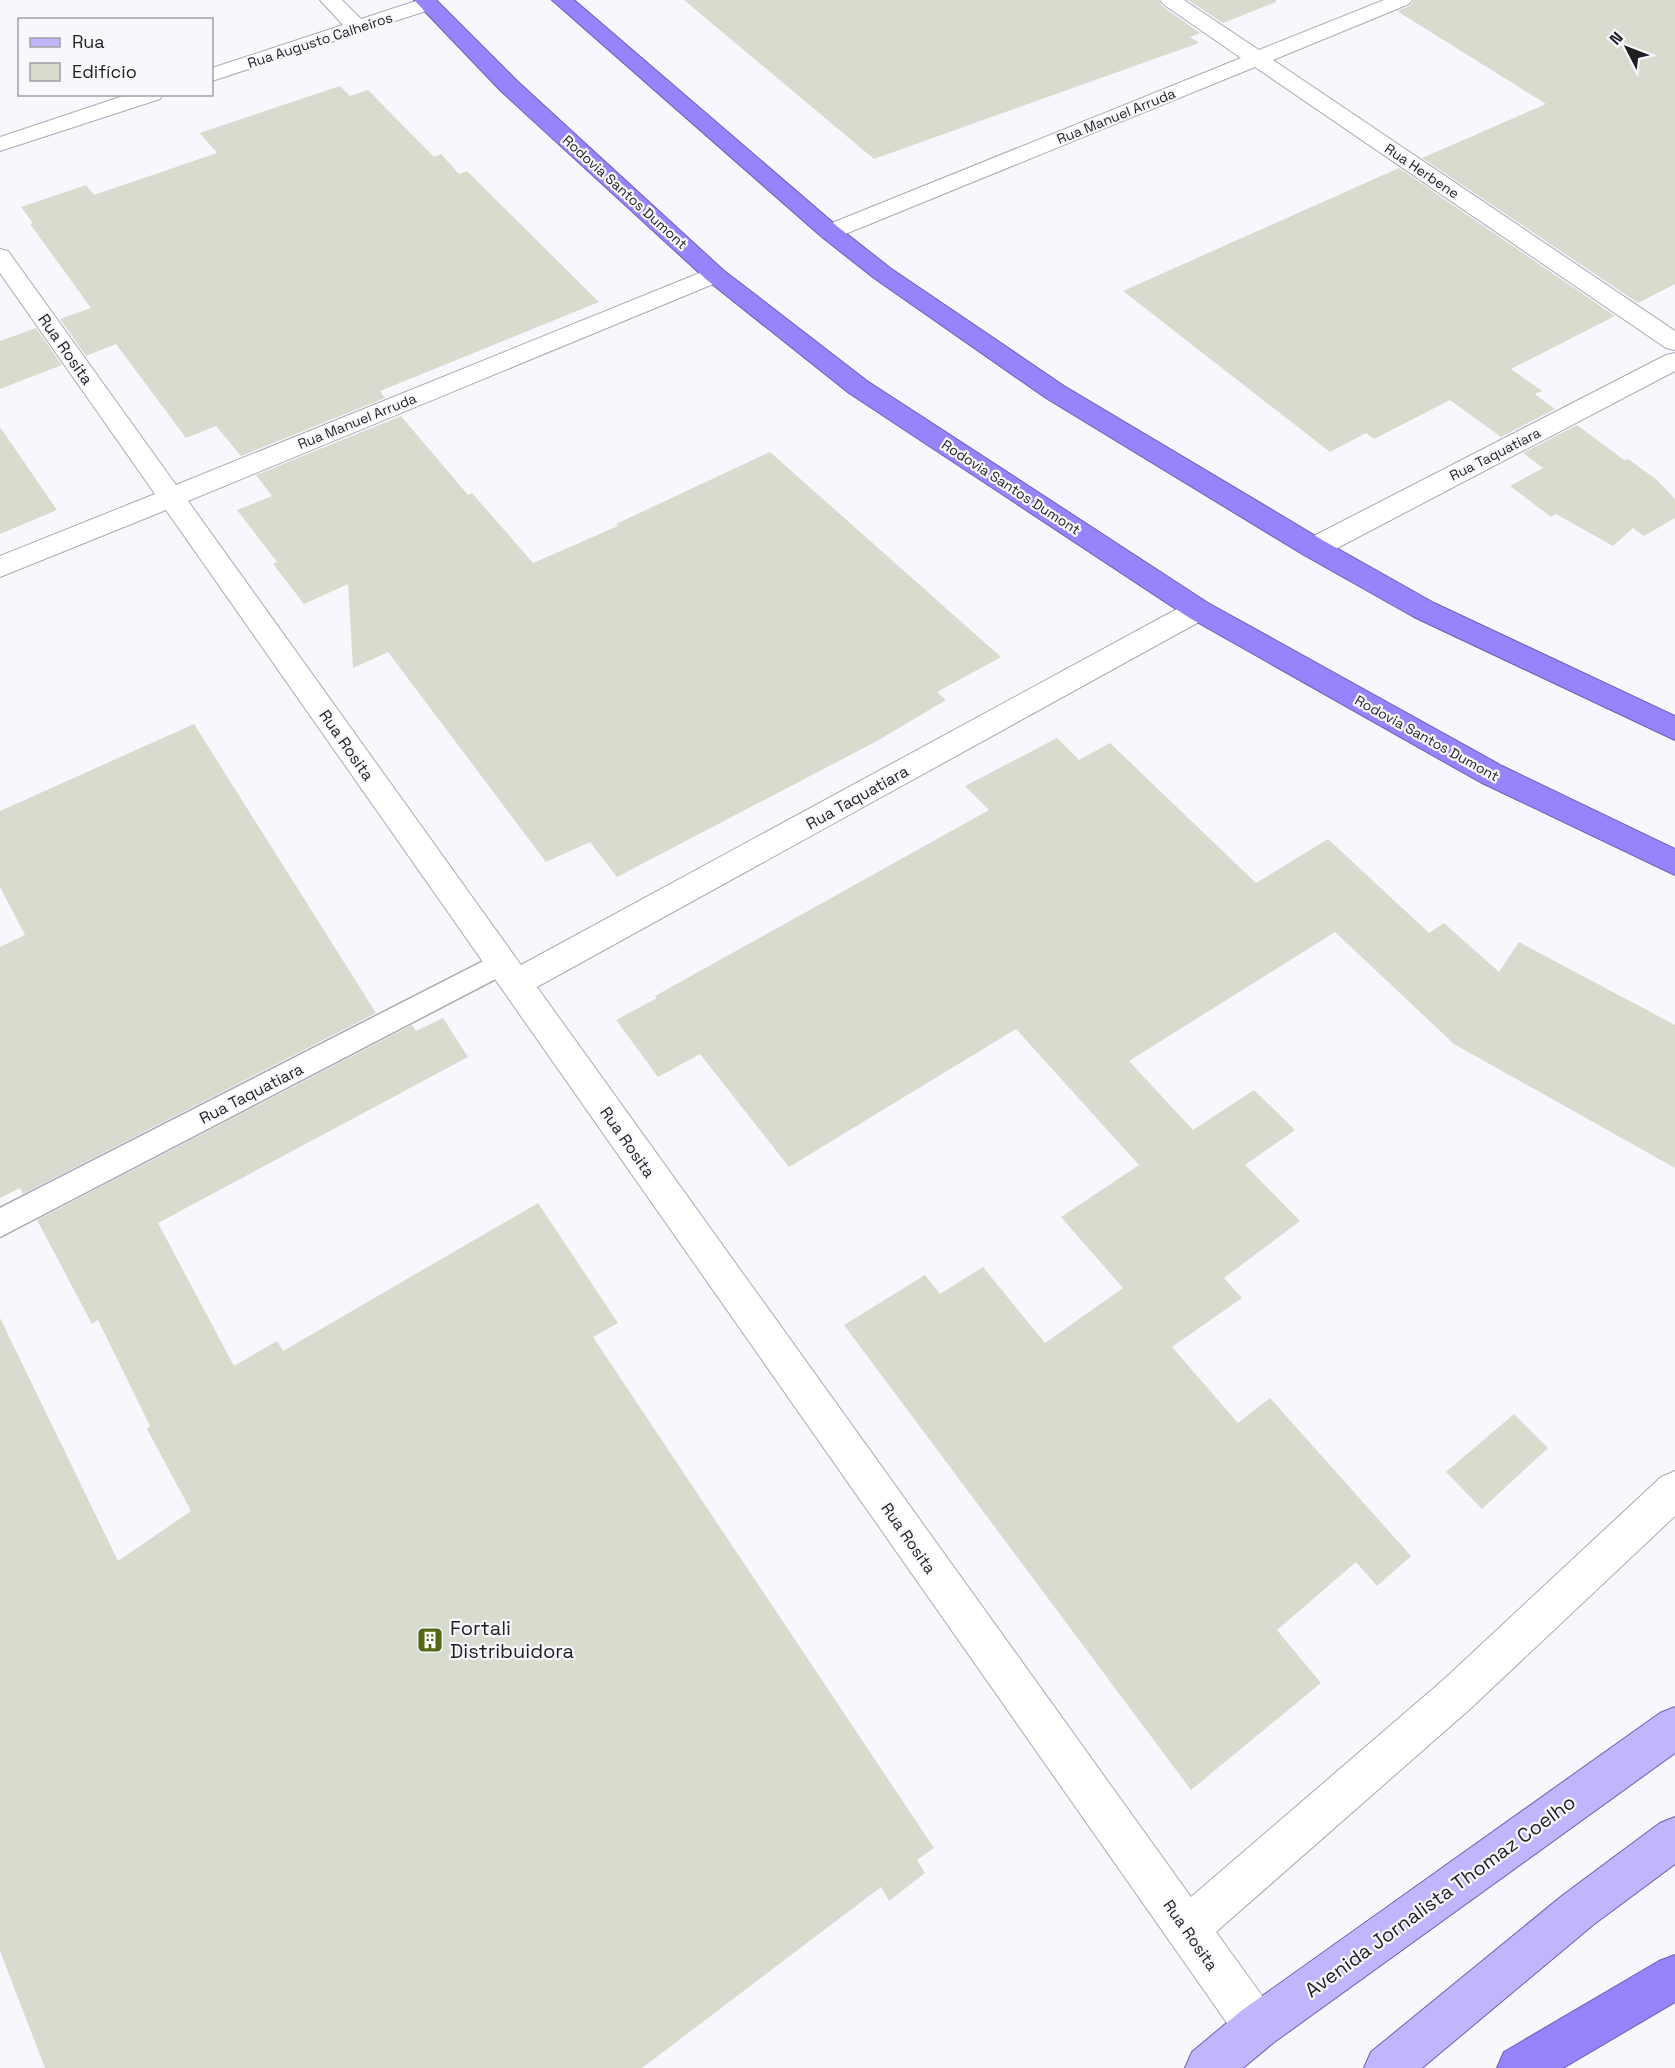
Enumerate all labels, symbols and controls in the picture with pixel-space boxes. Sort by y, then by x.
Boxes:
street label: Rua Augusto Calheiros [245,8,395,72]
legend [18,18,213,96]
north arrow [1597,18,1657,78]
text: N [1605,27,1628,49]
text: Rua [72,30,105,53]
text: Edifício [72,60,137,83]
street label: Rua Manuel Arruda [1054,84,1178,148]
street label: Rodovia Santos Dumont [559,131,691,253]
street label: Rua Herbene [1381,139,1463,203]
street label: Rua Rosita [33,310,98,389]
street label: Rua Manuel Arruda [295,389,419,453]
street label: Rua Taquatiara [1446,423,1544,485]
street label: Rodovia Santos Dumont [938,435,1084,539]
street label: Rodovia Santos Dumont [1352,691,1502,785]
street label: Rua Rosita [314,706,379,785]
street label: Rua Taquatiara [802,761,912,834]
street label: Rua Taquatiara [196,1058,307,1129]
street label: Rua Rosita [595,1103,660,1182]
street label: Rua Rosita [876,1499,941,1578]
place label: Fortali Distribuidora [450,1615,574,1664]
building icon: Fortali Distribuidora [415,1625,445,1655]
street label: Avenida Jornalista Thomaz Coelho [1299,1789,1581,2003]
street label: Rua Rosita [1158,1896,1223,1975]

